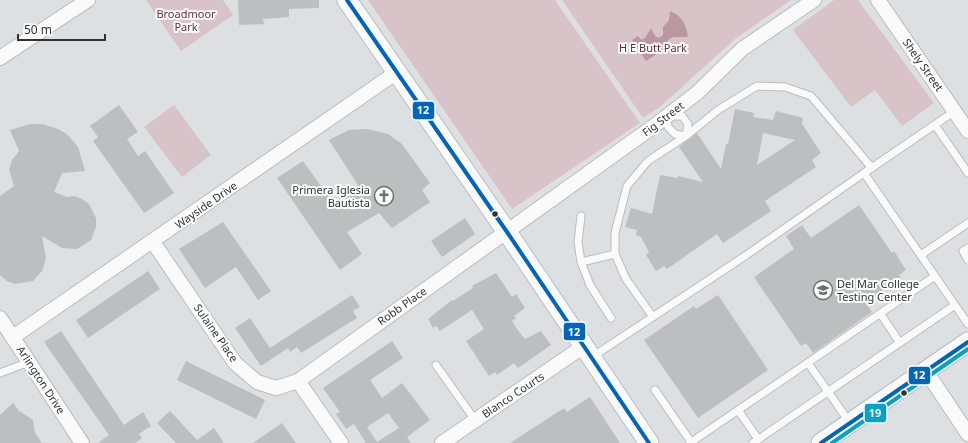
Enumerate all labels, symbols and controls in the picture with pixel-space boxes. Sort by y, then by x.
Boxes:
park label: Broadmoor Park [156,6,216,34]
scale bar [18,16,105,42]
text: 50 m [24,21,52,38]
street label: Shely Street [900,35,947,94]
park label: H E Butt Park [619,40,687,55]
street label: Fig Street [639,98,687,139]
line badge: 12 [412,101,435,120]
text: 12 [417,102,429,117]
street label: Wayside Drive [172,178,240,232]
place label: Primera Iglesia Bautista [292,182,370,210]
church icon: Primera Iglesia Bautista [373,185,395,207]
unlabelled marker [490,209,500,219]
place label: Del Mar College Testing Center [837,276,919,304]
school or university icon: Del Mar College Testing Center [812,279,834,301]
street label: Robb Place [374,283,429,328]
street label: Sulaine Place [191,301,242,365]
line badge: 12 [563,322,586,341]
text: 12 [568,324,580,339]
street label: Arlington Drive [14,343,69,417]
line badge: 12 [908,366,931,385]
text: 12 [913,367,925,382]
street label: Blanco Courts [479,368,547,421]
unlabelled marker [899,388,909,398]
line badge: 19 [864,403,887,423]
text: 19 [869,405,881,420]

